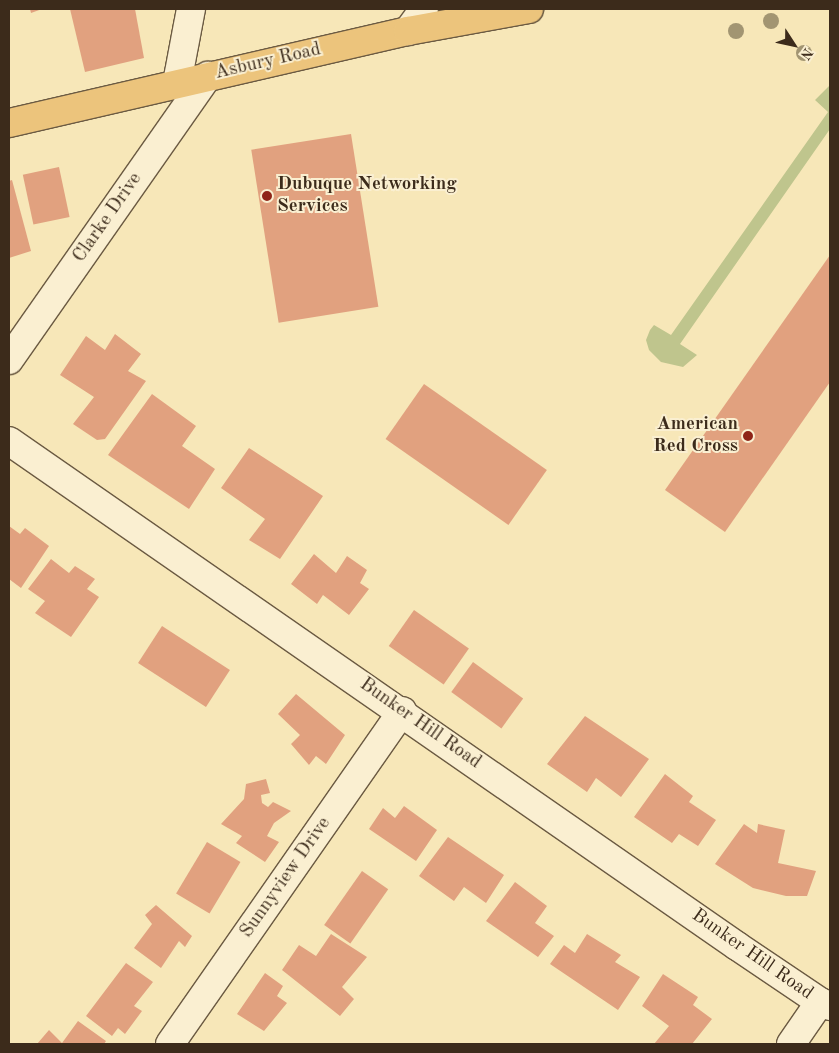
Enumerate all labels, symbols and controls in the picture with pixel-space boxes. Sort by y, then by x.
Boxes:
north arrow [769,20,819,70]
street label: Asbury Road [213,39,323,85]
text: N [797,45,815,62]
street label: Clarke Drive [69,169,147,267]
place label: Dubuque Networking Services [277,174,457,218]
marker: Dubuque Networking Services [261,190,273,202]
place label: American Red Cross [653,414,738,458]
marker: American Red Cross [742,430,754,442]
street label: Bunker Hill Road [355,674,485,774]
street label: Sunnyview Drive [236,813,336,943]
street label: Bunker Hill Road [687,905,817,1005]

